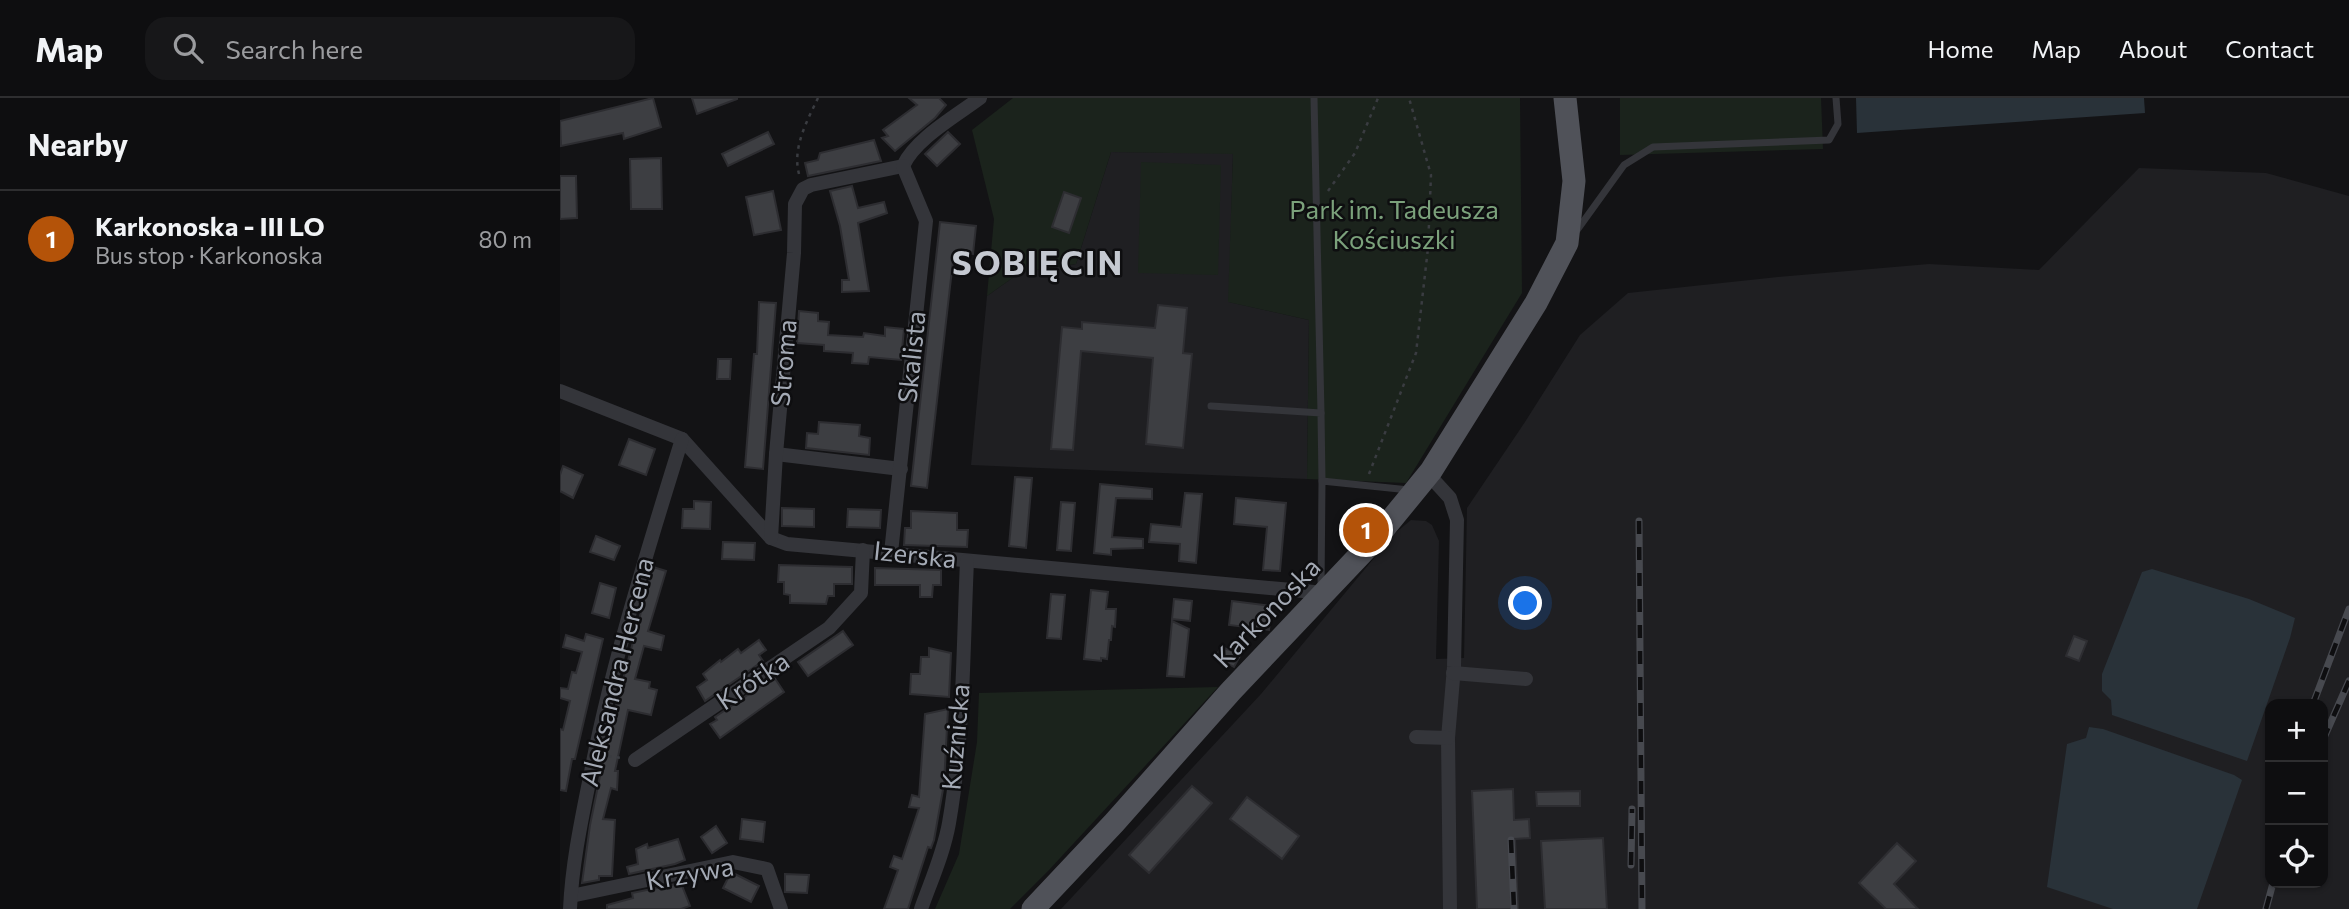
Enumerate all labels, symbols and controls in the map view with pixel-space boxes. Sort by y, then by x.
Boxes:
search box [145,17,635,80]
text: Map [35,28,103,69]
icon: search [169,29,207,67]
text: Search here [225,33,363,64]
text: Home [1928,34,1994,63]
text: Map [2032,34,2081,63]
text: About [2119,34,2187,63]
text: Contact [2225,34,2314,63]
text: Nearby [28,125,128,162]
park label: Park im. Tadeusza Kościuszki [1289,193,1499,254]
text: Karkonoska - III LO [95,210,325,241]
text: 1 [46,225,56,253]
text: 80 m [479,225,532,253]
text: Bus stop · Karkonoska [95,241,323,269]
district label: SOBIĘCIN [952,241,1124,282]
street label: Skalista [890,309,931,404]
street label: Stroma [763,318,802,408]
pin: 1 [1343,504,1389,556]
street label: Izerska [872,534,958,573]
street label: Karkonoska [1206,551,1326,673]
street label: Aleksandra Hercena [572,554,659,789]
your location [1508,586,1542,620]
street label: Krótka [710,644,794,715]
street label: Kuźnicka [934,682,975,791]
map controls [2265,699,2328,888]
button: + [2265,699,2328,762]
button: − [2265,762,2328,825]
button: locate [2265,825,2328,888]
street label: Krzywa [644,850,736,895]

